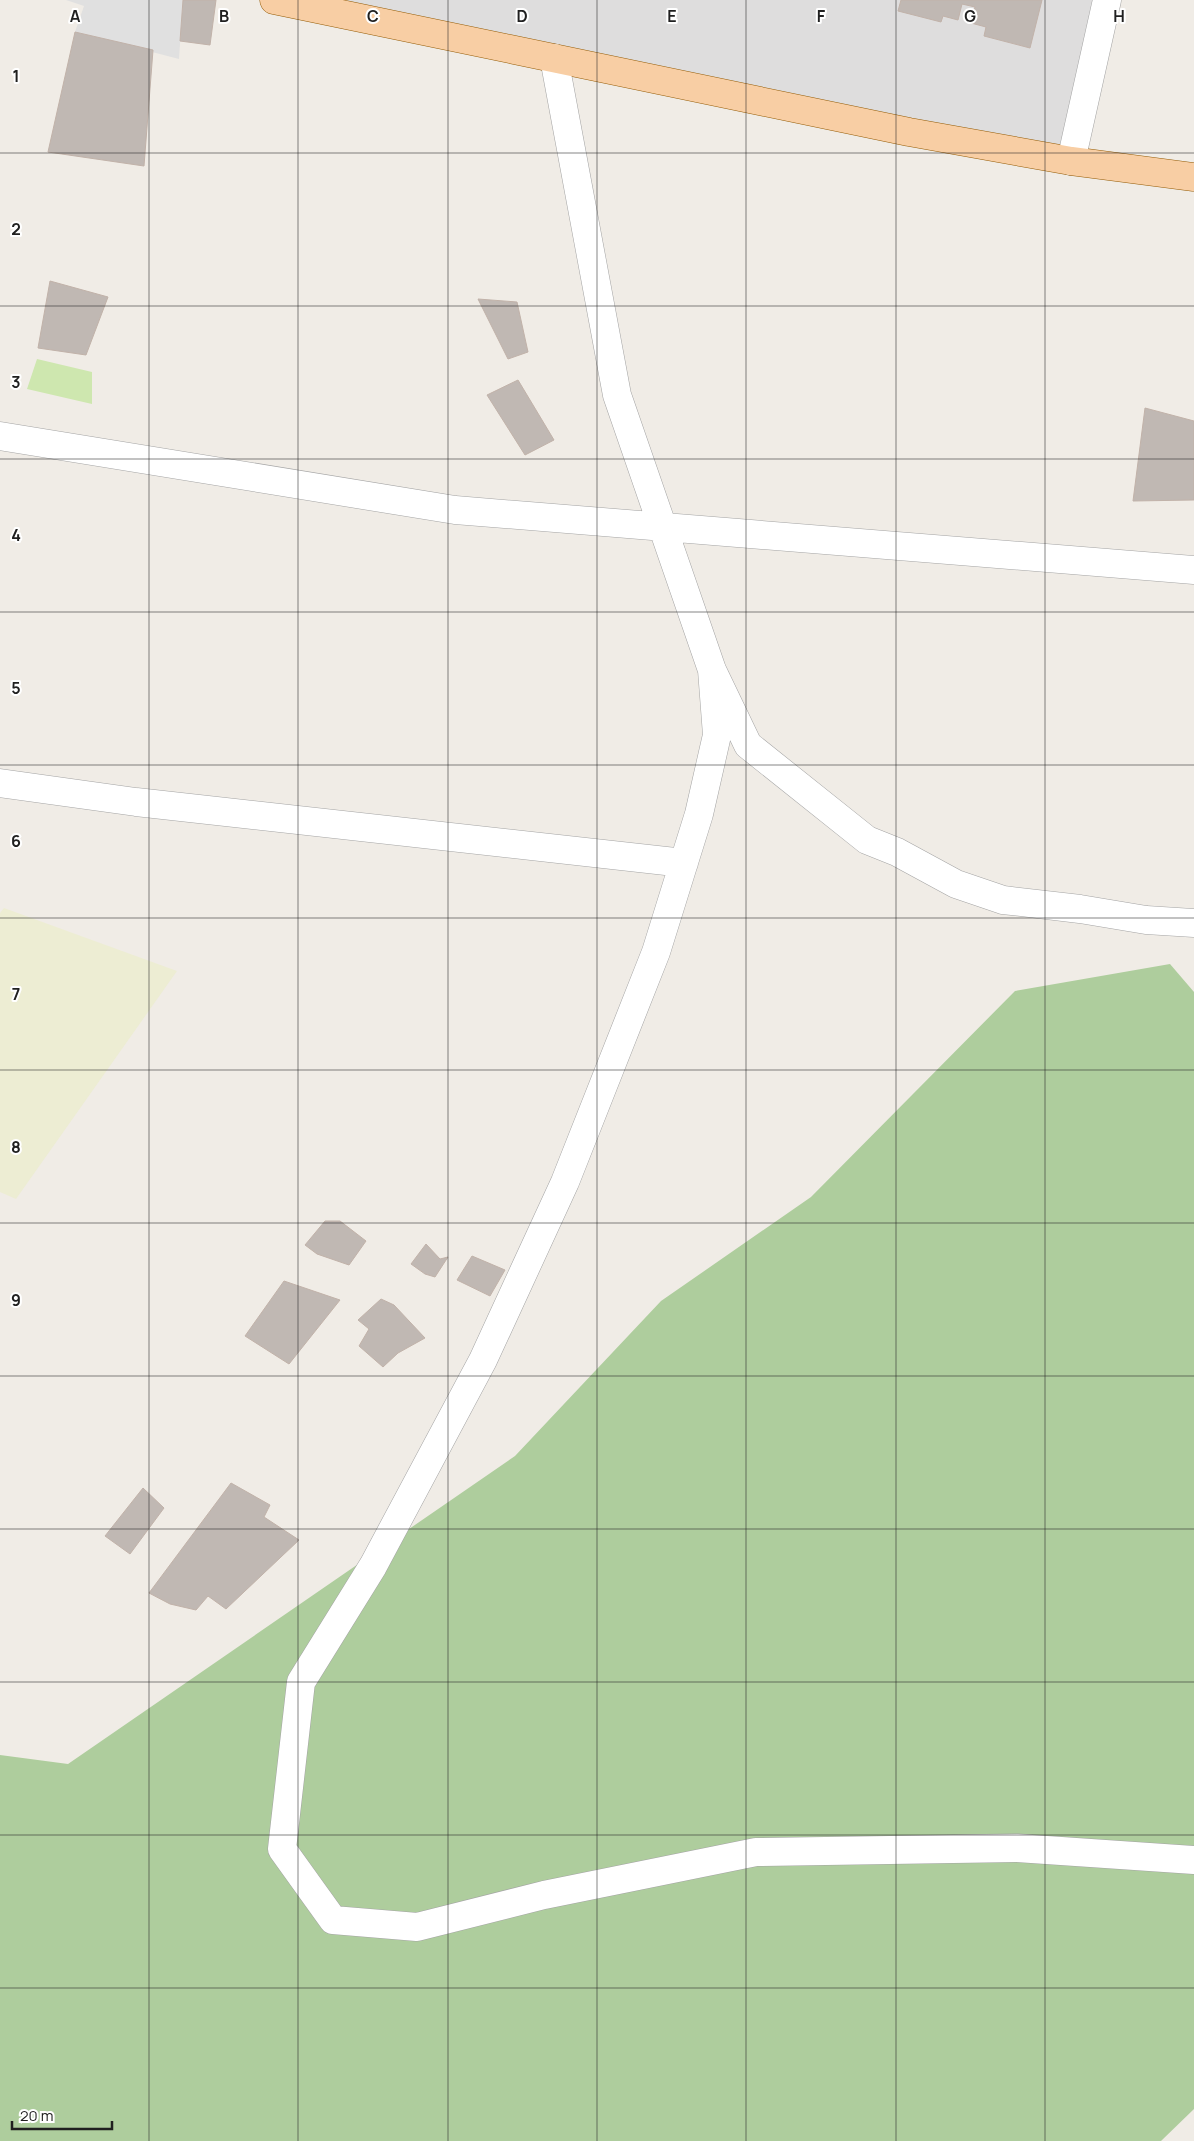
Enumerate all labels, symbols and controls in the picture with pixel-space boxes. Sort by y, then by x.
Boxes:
text: A [70,5,81,27]
text: B [219,5,229,27]
text: C [367,5,379,27]
text: D [516,5,528,27]
text: E [667,5,677,27]
text: F [817,5,826,27]
text: G [964,5,976,27]
text: H [1113,5,1125,27]
text: 1 [12,65,20,87]
text: 2 [11,218,21,240]
text: 3 [11,371,21,393]
text: 4 [11,524,21,546]
text: 5 [11,677,21,699]
text: 6 [11,830,21,852]
text: 7 [12,983,20,1005]
text: 8 [11,1136,21,1158]
text: 9 [11,1289,21,1311]
scale bar [12,2098,112,2130]
text: 20 m [20,2105,53,2126]

